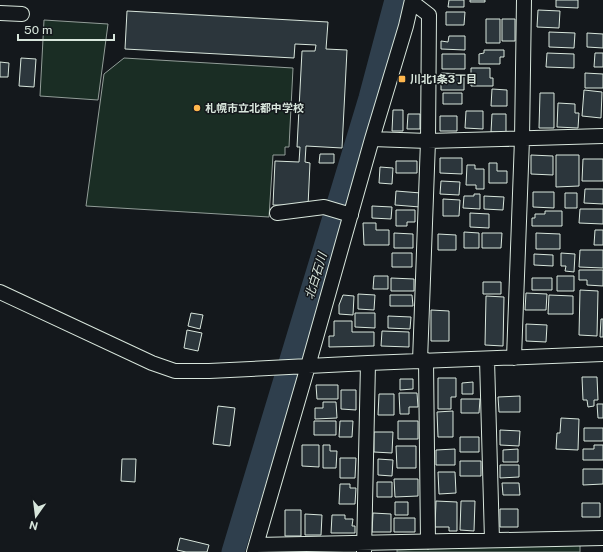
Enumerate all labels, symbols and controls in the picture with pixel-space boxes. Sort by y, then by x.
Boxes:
scale bar [18,16,114,42]
text: 50 m [24,23,52,37]
place label: 川北1条3丁目 [410,73,477,85]
marker: 川北1条3丁目 [397,74,407,84]
place label: 札幌市立北都中学校 [205,102,304,114]
marker: 札幌市立北都中学校 [192,103,202,113]
water label: 北白石川 [302,249,330,301]
north arrow [16,496,56,536]
text: N [28,519,39,533]

